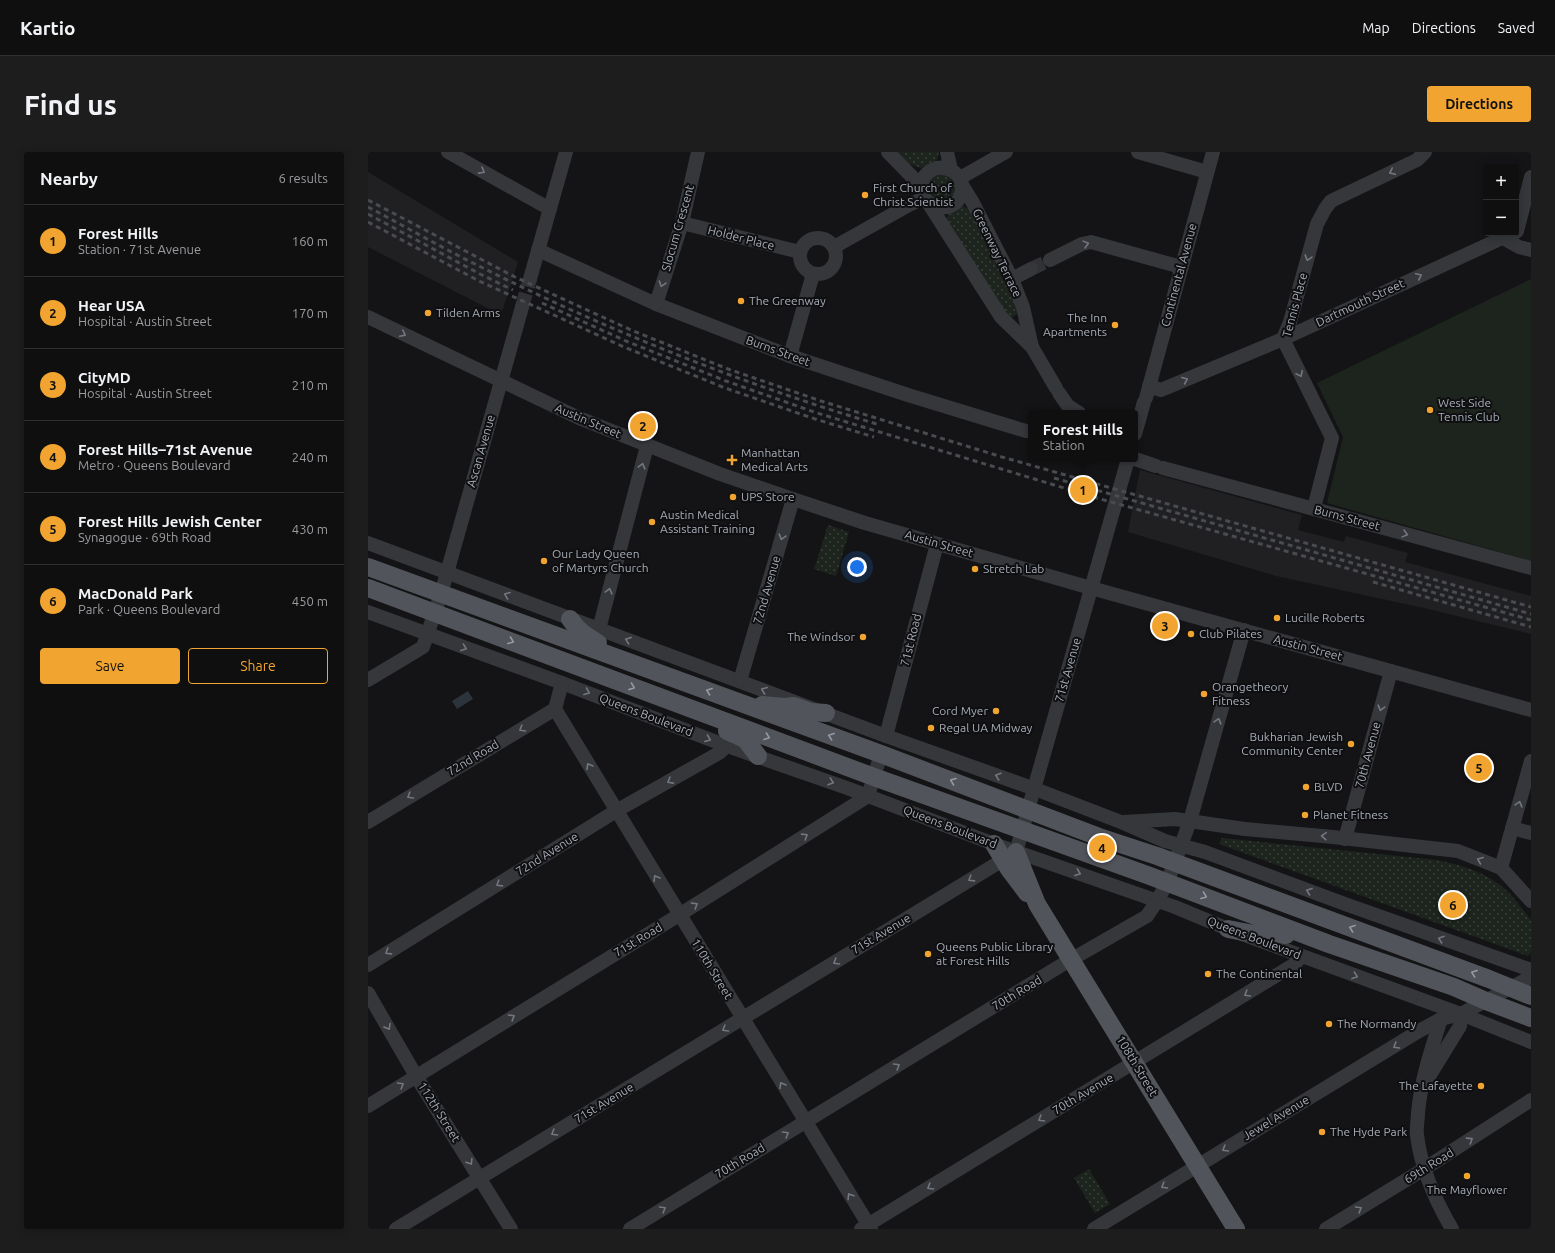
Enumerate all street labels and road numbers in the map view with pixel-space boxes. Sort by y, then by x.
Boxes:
street label: Slocum Crescent [659,183,696,273]
street label: Greenway Terrace [970,206,1024,299]
street label: Continental Avenue [1158,222,1199,328]
street label: Holder Place [706,223,776,252]
street label: Tennis Place [1280,271,1309,338]
street label: Dartmouth Street [1314,276,1406,329]
street label: Burns Street [744,333,812,368]
street label: Austin Street [553,401,623,440]
street label: Ascan Avenue [464,413,497,489]
street label: Burns Street [1313,503,1382,533]
street label: Austin Street [903,528,975,560]
street label: 72nd Avenue [751,554,782,626]
street label: 71st Road [898,612,923,668]
street label: Austin Street [1272,632,1344,663]
street label: 71st Avenue [1052,636,1083,704]
street label: Queens Boulevard [598,691,695,738]
street label: 70th Avenue [1352,720,1383,790]
street label: 72nd Road [445,737,501,778]
street label: Queens Boulevard [902,803,999,850]
street label: 72nd Avenue [513,829,580,878]
street label: 71st Avenue [849,911,913,956]
street label: Queens Boulevard [1206,914,1303,961]
street label: 71st Road [611,920,664,959]
street label: 110th Street [689,936,736,1002]
street label: 70th Road [990,973,1044,1012]
street label: 108th Street [1114,1033,1161,1099]
street label: 70th Avenue [1050,1070,1115,1117]
street label: 112th Street [416,1079,463,1144]
street label: 71st Avenue [572,1080,636,1125]
street label: Jewel Avenue [1240,1093,1311,1142]
street label: 70th Road [713,1141,767,1180]
street label: 69th Road [1402,1145,1456,1186]

